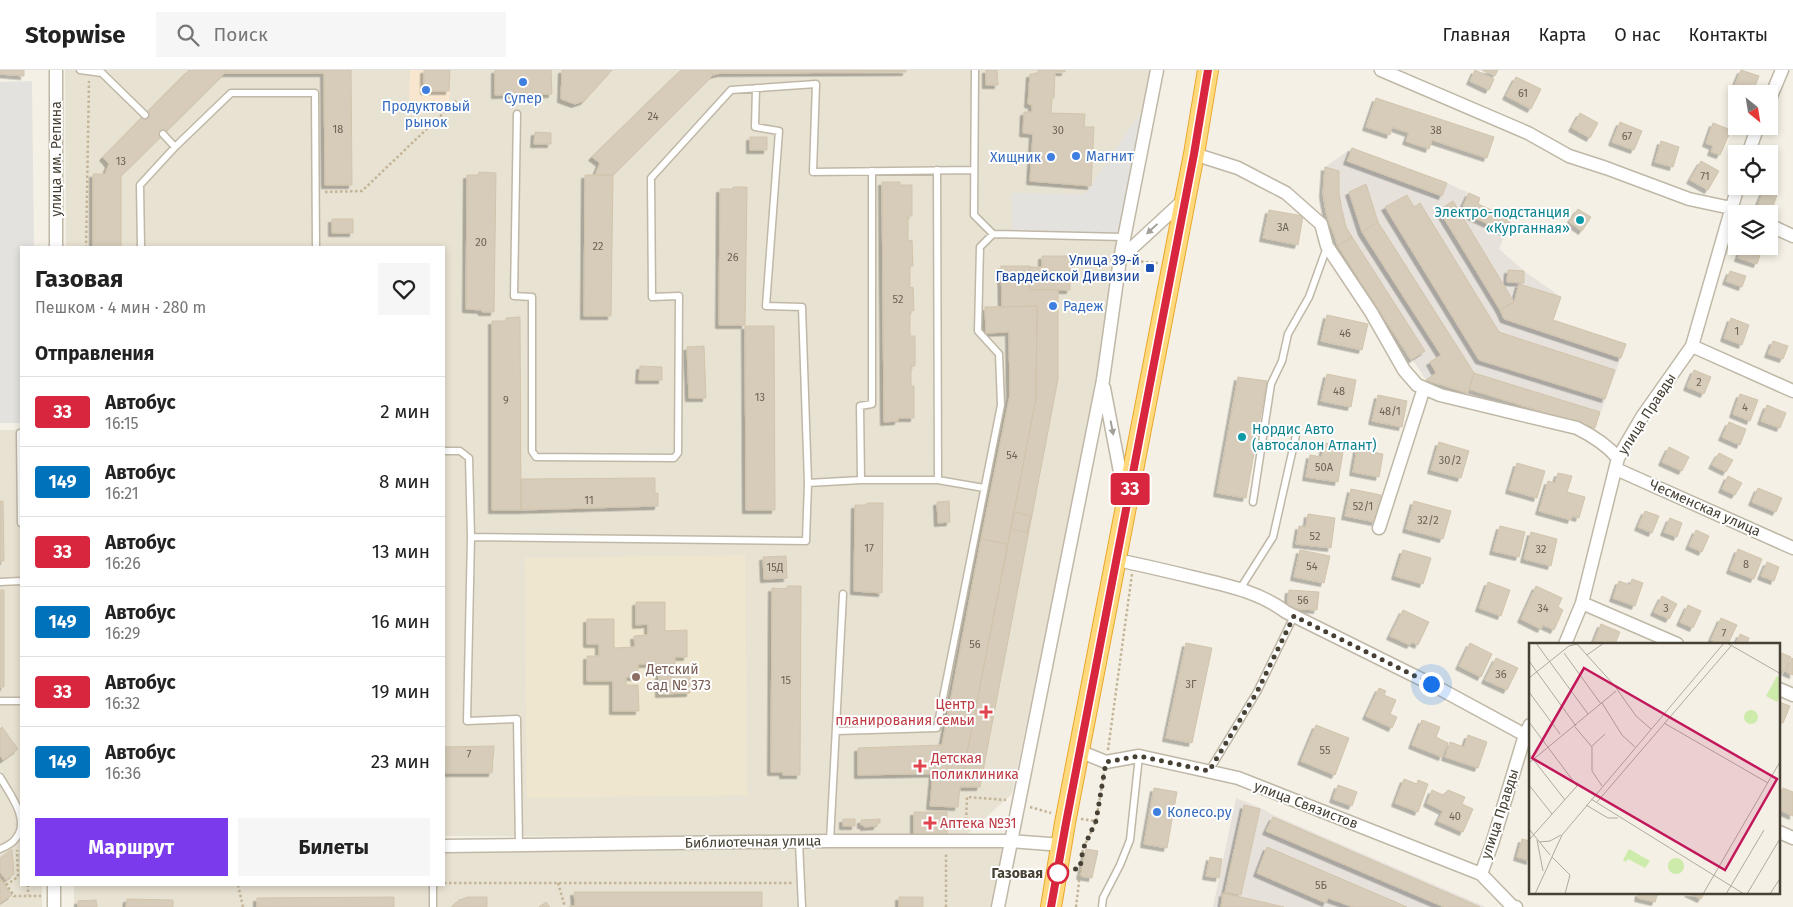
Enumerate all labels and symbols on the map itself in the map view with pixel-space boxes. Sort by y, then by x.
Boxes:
marker: Супер [517,76,529,88]
marker: Продуктовый рынок [420,84,432,96]
north arrow [1728,85,1778,135]
house number: 61 [1518,87,1528,100]
place label: Супер [504,90,542,107]
place label: Продуктовый рынок [382,98,470,131]
street label: улица им. Репина [48,101,65,217]
house number: 24 [648,110,659,123]
house number: 18 [333,123,343,136]
house number: 30 [1052,124,1064,137]
house number: 38 [1430,124,1442,137]
house number: 67 [1622,130,1632,143]
place label: Магнит [1086,148,1134,165]
place label: Хищник [990,149,1042,166]
marker: Магнит [1070,150,1082,162]
marker: Хищник [1045,151,1057,163]
house number: 13 [116,155,126,168]
house number: 71 [1700,170,1710,183]
place label: Электро-подстанция «Курганная» [1434,204,1570,237]
marker: Электро-подстанция «Курганная» [1574,214,1586,226]
house number: 3А [1277,221,1290,234]
one-way arrow [1147,223,1159,235]
house number: 20 [475,236,487,249]
house number: 22 [593,240,603,253]
house number: 26 [727,251,739,264]
place label: Улица 39-й Гвардейской Дивизии [995,252,1140,285]
marker: Улица 39-й Гвардейской Дивизии [1144,262,1156,274]
house number: 52 [893,293,903,306]
place label: Радеж [1063,298,1103,315]
marker: Радеж [1047,300,1059,312]
house number: 1 [1735,325,1739,338]
house number: 46 [1339,327,1351,340]
street label: улица Правды [1614,370,1680,458]
house number: 2 [1696,376,1702,389]
house number: 48 [1333,385,1345,398]
house number: 13 [755,391,765,404]
house number: 9 [503,394,509,407]
house number: 4 [1742,401,1748,414]
house number: 48/1 [1379,405,1401,418]
one-way arrow [1108,421,1116,436]
place label: Нордис Авто (автосалон Атлант) [1252,421,1377,454]
marker: Нордис Авто (автосалон Атлант) [1236,431,1248,443]
house number: 54 [1006,449,1018,462]
house number: 30/2 [1439,454,1461,467]
house number: 50А [1315,461,1334,474]
line badge: 33 [1108,473,1152,505]
street label: Чесменская улица [1647,476,1763,540]
house number: 11 [584,494,594,507]
house number: 52/1 [1353,500,1373,513]
house number: 32/2 [1417,514,1439,527]
house number: 52 [1310,530,1320,543]
house number: 17 [864,542,874,555]
house number: 32 [1536,543,1546,556]
house number: 8 [1743,558,1749,571]
house number: 54 [1306,560,1318,573]
house number: 15Д [767,561,784,574]
house number: 56 [1297,594,1309,607]
house number: 34 [1537,602,1549,615]
house number: 3 [1663,602,1669,615]
house number: 7 [1722,627,1727,640]
house number: 56 [969,638,981,651]
inset map [1529,643,1780,894]
place label: Детский сад № 373 [645,661,711,694]
house number: 36 [1495,668,1507,681]
marker: Детский сад № 373 [630,671,642,683]
your location [1419,672,1444,697]
house number: 15 [781,674,792,687]
house number: 3Г [1185,678,1197,691]
place label: Центр планирования семьи [835,696,975,729]
marker: Центр планирования семьи [979,705,993,719]
house number: 55 [1320,744,1331,757]
house number: 7 [467,748,472,761]
place label: Детская поликлиника [930,750,1019,783]
marker: Детская поликлиника [913,759,927,773]
street label: улица Правды [1477,767,1523,861]
street label: улица Связистов [1252,777,1361,833]
place label: Колесо.ру [1167,804,1232,821]
marker: Колесо.ру [1151,806,1163,818]
house number: 40 [1449,810,1461,823]
place label: Аптека №31 [940,815,1017,832]
marker: Аптека №31 [924,817,936,829]
street label: Библиотечная улица [685,832,821,852]
marker: Газовая [1047,862,1069,884]
place label: Газовая [991,865,1043,882]
house number: 5Б [1315,879,1328,892]

